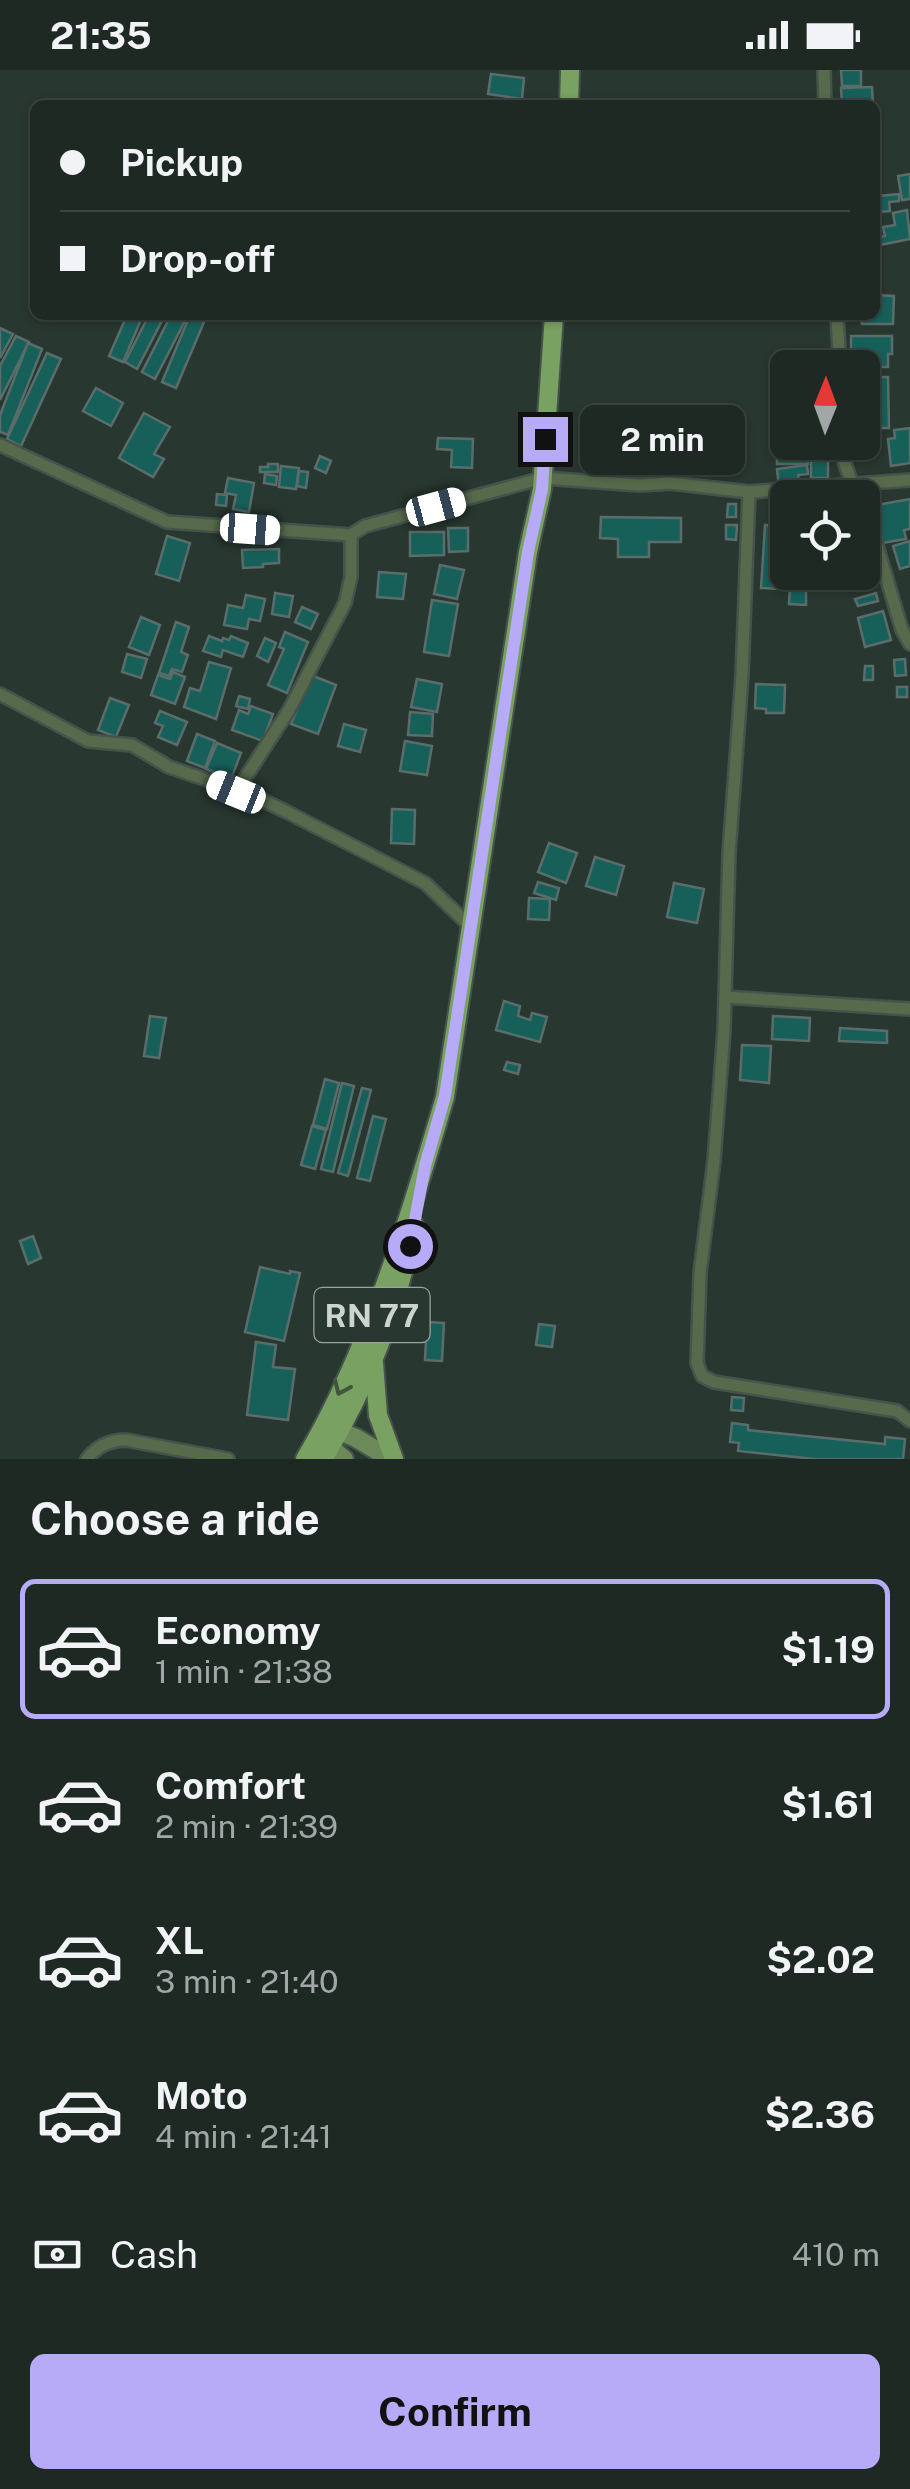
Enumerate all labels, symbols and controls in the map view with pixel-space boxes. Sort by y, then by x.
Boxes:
text: 21:35 [50,13,152,58]
text: Pickup [120,140,243,185]
text: Drop-off [120,236,275,281]
north arrow [770,350,880,460]
map controls [770,350,880,590]
callout: 2 min [580,404,745,474]
route end [523,417,568,462]
text: 2 min [621,421,704,458]
button: locate [770,480,880,590]
car [403,485,469,529]
car [219,512,281,546]
car [203,767,269,817]
route start [388,1224,433,1269]
road number: RN 77 [314,1288,430,1342]
one-way arrow [334,1378,354,1396]
text: Choose a ride [30,1492,320,1545]
icon: car [35,1604,125,1694]
text: Economy [155,1608,321,1653]
text: $1.19 [781,1627,875,1672]
text: 1 min · 21:38 [155,1653,333,1690]
icon: car [35,1759,125,1849]
text: Comfort [155,1763,306,1808]
text: $1.61 [781,1782,875,1827]
text: 2 min · 21:39 [155,1808,338,1845]
icon: car [35,1914,125,2004]
text: XL [155,1918,204,1963]
text: $2.02 [766,1937,875,1982]
text: 3 min · 21:40 [155,1963,339,2000]
icon: car [35,2069,125,2159]
text: Moto [155,2073,248,2118]
text: $2.36 [765,2092,875,2137]
text: 4 min · 21:41 [155,2118,332,2155]
icon: cash [30,2227,85,2282]
text: Cash [110,2232,198,2277]
text: 410 m [792,2236,880,2273]
button: Confirm [30,2354,880,2469]

